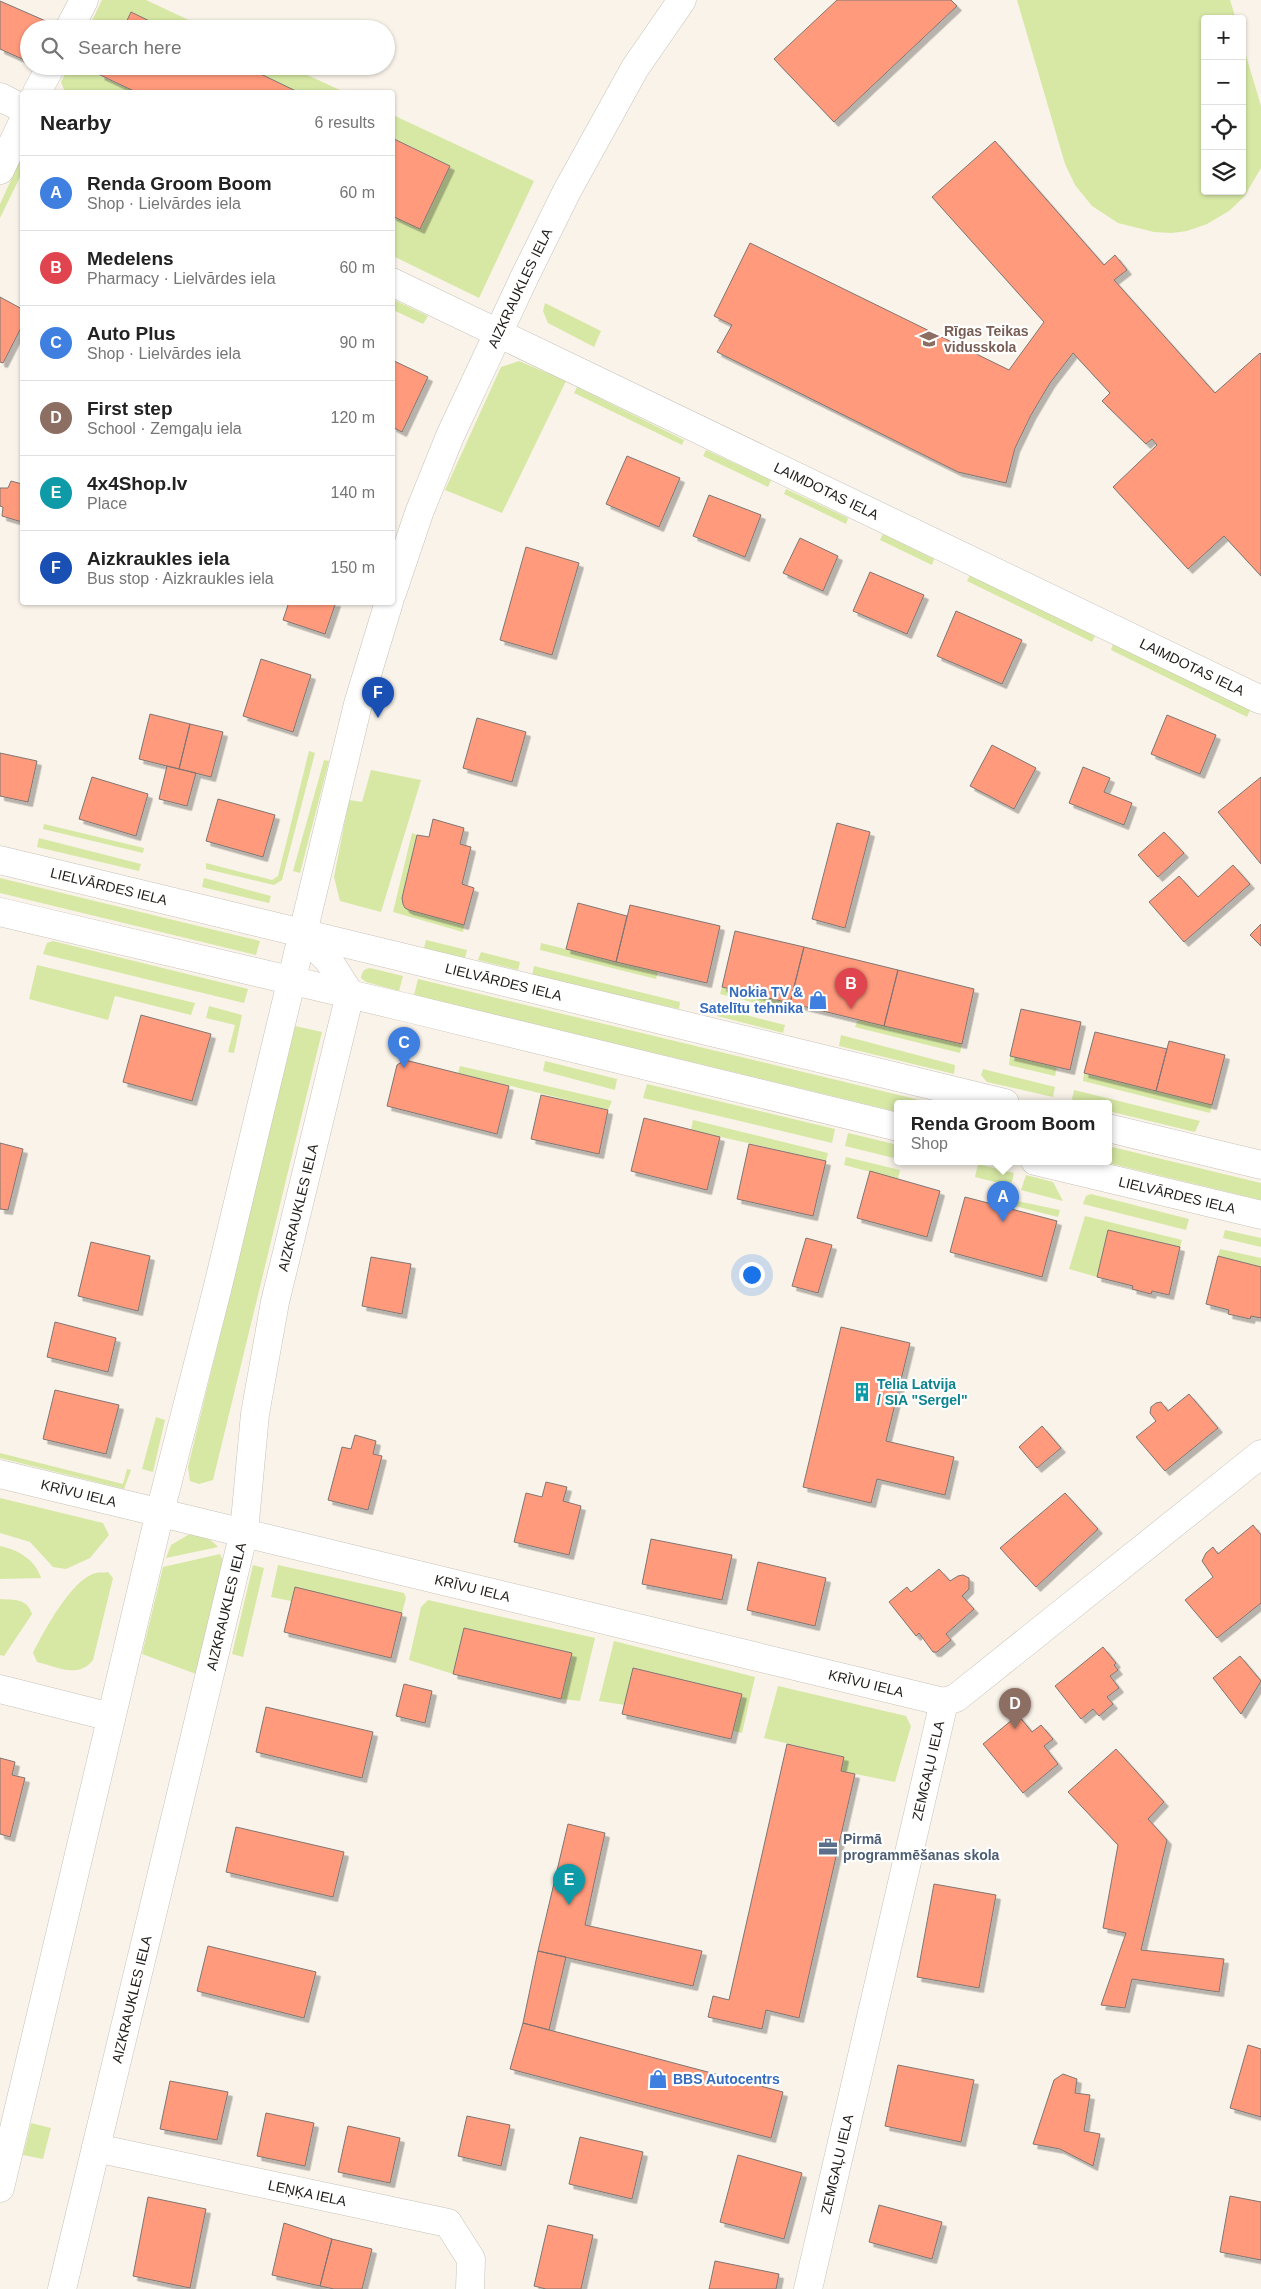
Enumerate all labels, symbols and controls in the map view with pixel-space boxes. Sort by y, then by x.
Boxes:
map controls [1201,15,1246,195]
button: + [1201,15,1246,60]
search box [20,20,395,75]
icon: search [38,34,66,62]
text: Search here [78,37,182,58]
button: − [1201,60,1246,105]
button: locate [1201,105,1246,150]
text: Nearby [40,111,111,134]
text: 6 results [315,114,375,131]
button: layers [1201,150,1246,195]
text: Renda Groom Boom [87,173,272,194]
text: A [50,184,62,201]
text: 60 m [339,184,375,201]
text: Shop · Lielvārdes iela [87,195,241,212]
street label: AIZKRAUKLES IELA [484,225,556,351]
text: Medelens [87,248,174,269]
text: B [50,259,62,276]
text: 60 m [339,259,375,276]
text: Pharmacy · Lielvārdes iela [87,270,276,287]
text: Auto Plus [87,323,176,344]
place label: Rīgas Teikas vidusskola [944,323,1029,355]
school or university icon: Rīgas Teikas vidusskola [918,328,940,350]
text: C [50,334,62,351]
text: 90 m [339,334,375,351]
text: Shop · Lielvārdes iela [87,345,241,362]
text: First step [87,398,173,419]
text: D [50,409,62,426]
text: 120 m [331,409,375,426]
text: School · Zemgaļu iela [87,420,242,437]
street label: LAIMDOTAS IELA [771,459,882,523]
text: 4x4Shop.lv [87,473,187,494]
text: E [51,484,61,501]
text: 140 m [331,484,375,501]
text: Place [87,495,127,512]
text: Aizkraukles iela [87,548,230,569]
text: F [51,559,61,576]
text: 150 m [331,559,375,576]
text: Bus stop · Aizkraukles iela [87,570,274,587]
street label: LAIMDOTAS IELA [1137,635,1248,699]
pin: F [362,677,394,718]
street label: LIELVĀRDES IELA [49,864,170,908]
street label: LIELVĀRDES IELA [443,960,564,1004]
pin: B [835,968,867,1009]
place label: Nokia TV & Satelītu tehnika [700,984,803,1016]
shop icon: Nokia TV & Satelītu tehnika [807,989,829,1011]
pin: C [388,1027,420,1068]
popup [894,1100,1112,1165]
text: Renda Groom Boom [911,1113,1095,1134]
text: Shop [911,1135,948,1152]
street label: AIZKRAUKLES IELA [275,1142,321,1273]
street label: LIELVĀRDES IELA [1117,1173,1238,1217]
pin: A [987,1181,1019,1222]
your location [739,1262,765,1288]
place label: Telia Latvija / SIA "Sergel" [877,1376,968,1408]
building icon: Telia Latvija / SIA "Sergel" [851,1381,873,1403]
street label: KRĪVU IELA [39,1476,119,1510]
street label: AIZKRAUKLES IELA [203,1540,249,1672]
street label: KRĪVU IELA [433,1571,512,1605]
street label: KRĪVU IELA [827,1666,906,1700]
pin: D [999,1688,1031,1729]
street label: ZEMGAĻU IELA [909,1719,948,1822]
place label: Pirmā programmēšanas skola [843,1831,1000,1863]
office icon: Pirmā programmēšanas skola [817,1836,839,1858]
pin: E [553,1864,585,1905]
street label: AIZKRAUKLES IELA [109,1933,155,2065]
shop icon: BBS Autocentrs [647,2068,669,2090]
place label: BBS Autocentrs [673,2071,780,2087]
street label: ZEMGAĻU IELA [818,2112,856,2216]
street label: LEŅĶA IELA [267,2177,348,2209]

